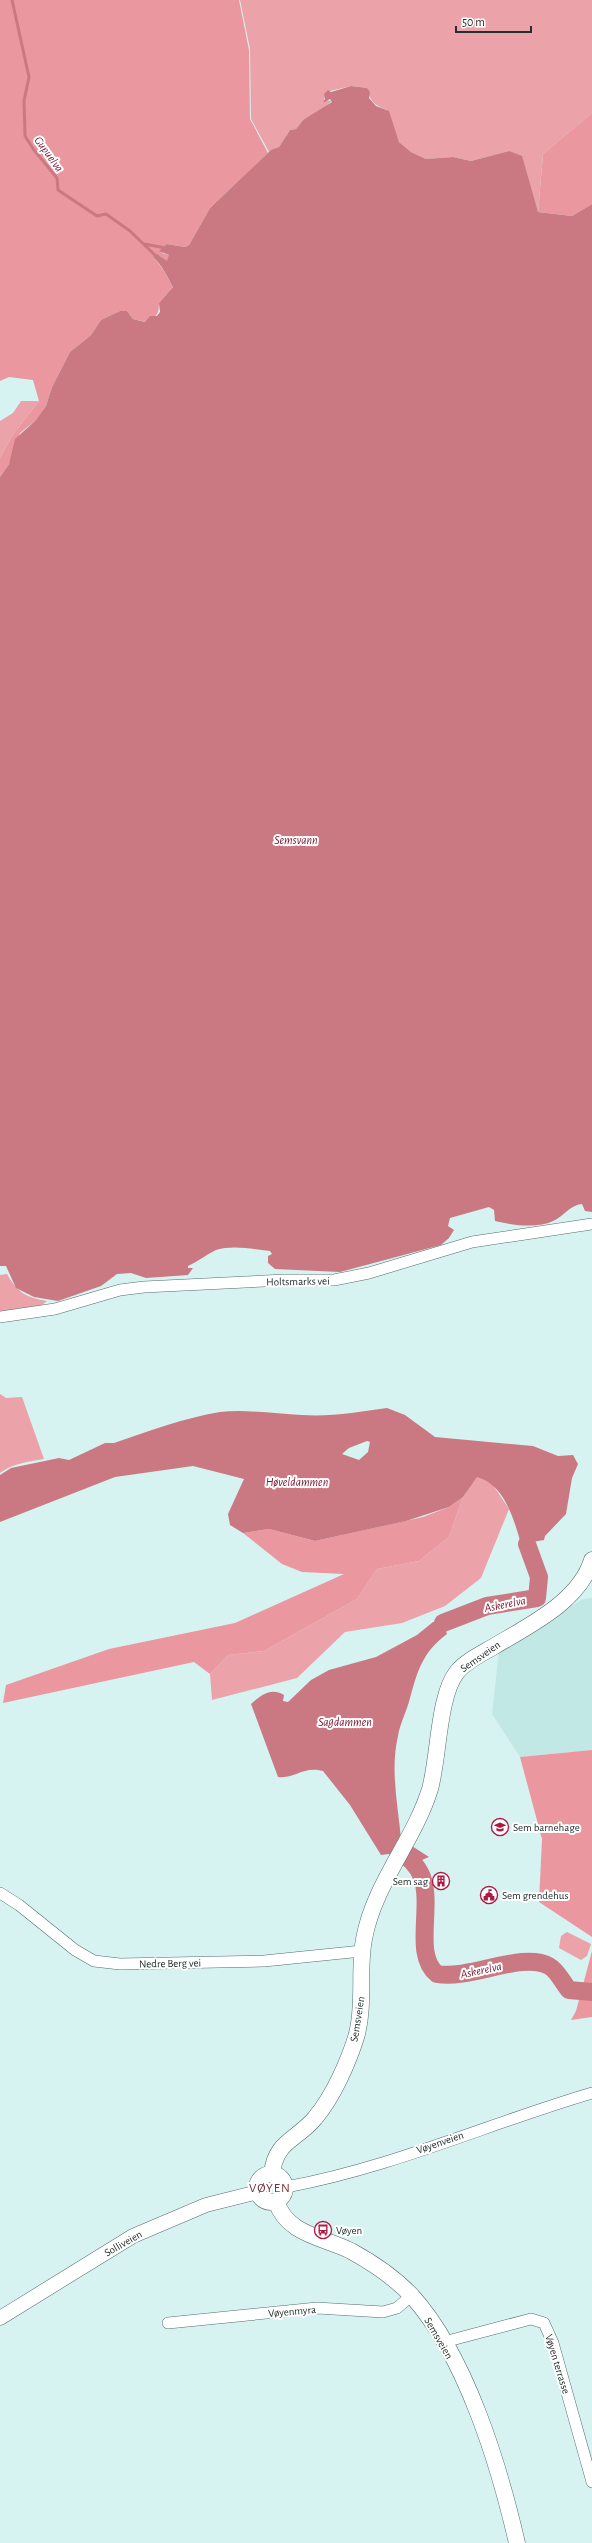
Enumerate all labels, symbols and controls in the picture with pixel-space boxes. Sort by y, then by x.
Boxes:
scale bar [456,8,531,34]
text: 50 m [462,16,485,28]
water label: Gupuelva [31,134,66,175]
water label: Semsvann [274,834,318,846]
street label: Holtsmarks vei [266,1275,330,1288]
water label: Høveldammen [266,1476,328,1488]
water label: Askerelva [482,1594,527,1614]
street label: Semsveien [458,1639,502,1674]
water label: Sagdammen [318,1716,372,1728]
school or university icon: Sem barnehage [490,1817,510,1837]
place label: Sem barnehage [513,1822,580,1833]
building icon: Sem sag [431,1871,451,1891]
place label: Sem sag [393,1876,429,1887]
public building icon: Sem grendehus [479,1885,499,1905]
place label: Sem grendehus [502,1890,568,1901]
street label: Nedre Berg vei [139,1957,201,1970]
water label: Askerelva [458,1960,503,1980]
street label: Semsveien [348,1996,367,2043]
street label: Vøyenveien [415,2129,465,2156]
district label: VØYEN [249,2182,291,2195]
bus stop icon: Vøyen [313,2220,333,2240]
place label: Vøyen [336,2225,362,2236]
street label: Solliveien [103,2228,144,2259]
street label: Vøyenmyra [268,2304,316,2319]
street label: Semsveien [422,2316,455,2361]
street label: Vøyen terrasse [543,2333,572,2395]

